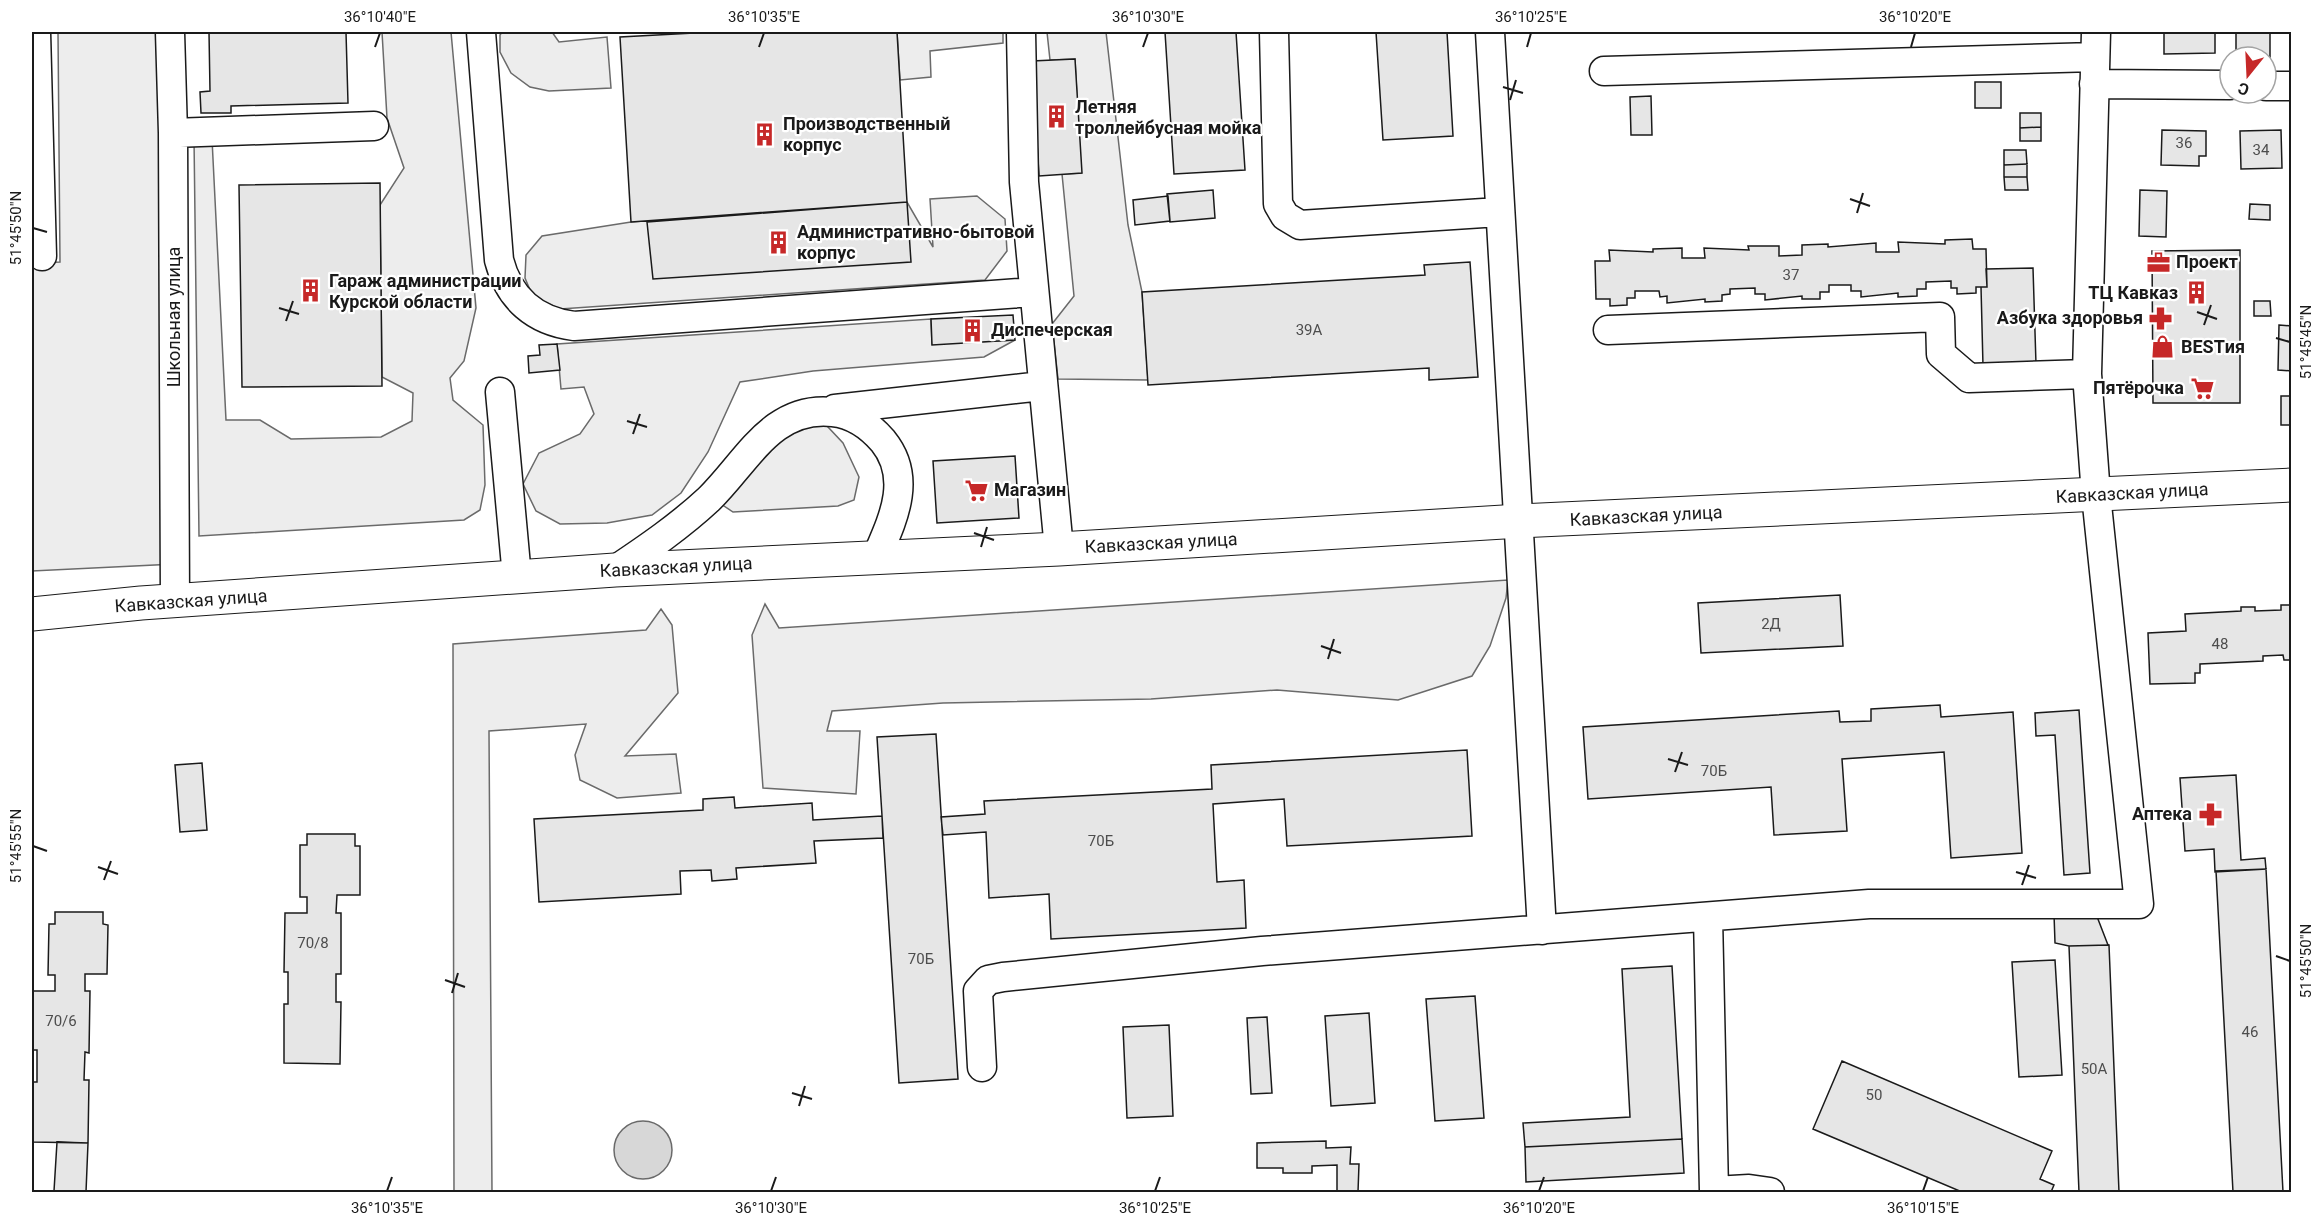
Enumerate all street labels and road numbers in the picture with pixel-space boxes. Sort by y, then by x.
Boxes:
street label: Школьная улица [163,247,184,387]
street label: Кавказская улица [2055,478,2209,507]
street label: Кавказская улица [1569,501,1723,530]
street label: Кавказская улица [1084,528,1238,557]
street label: Кавказская улица [599,552,753,581]
street label: Кавказская улица [114,585,268,616]

